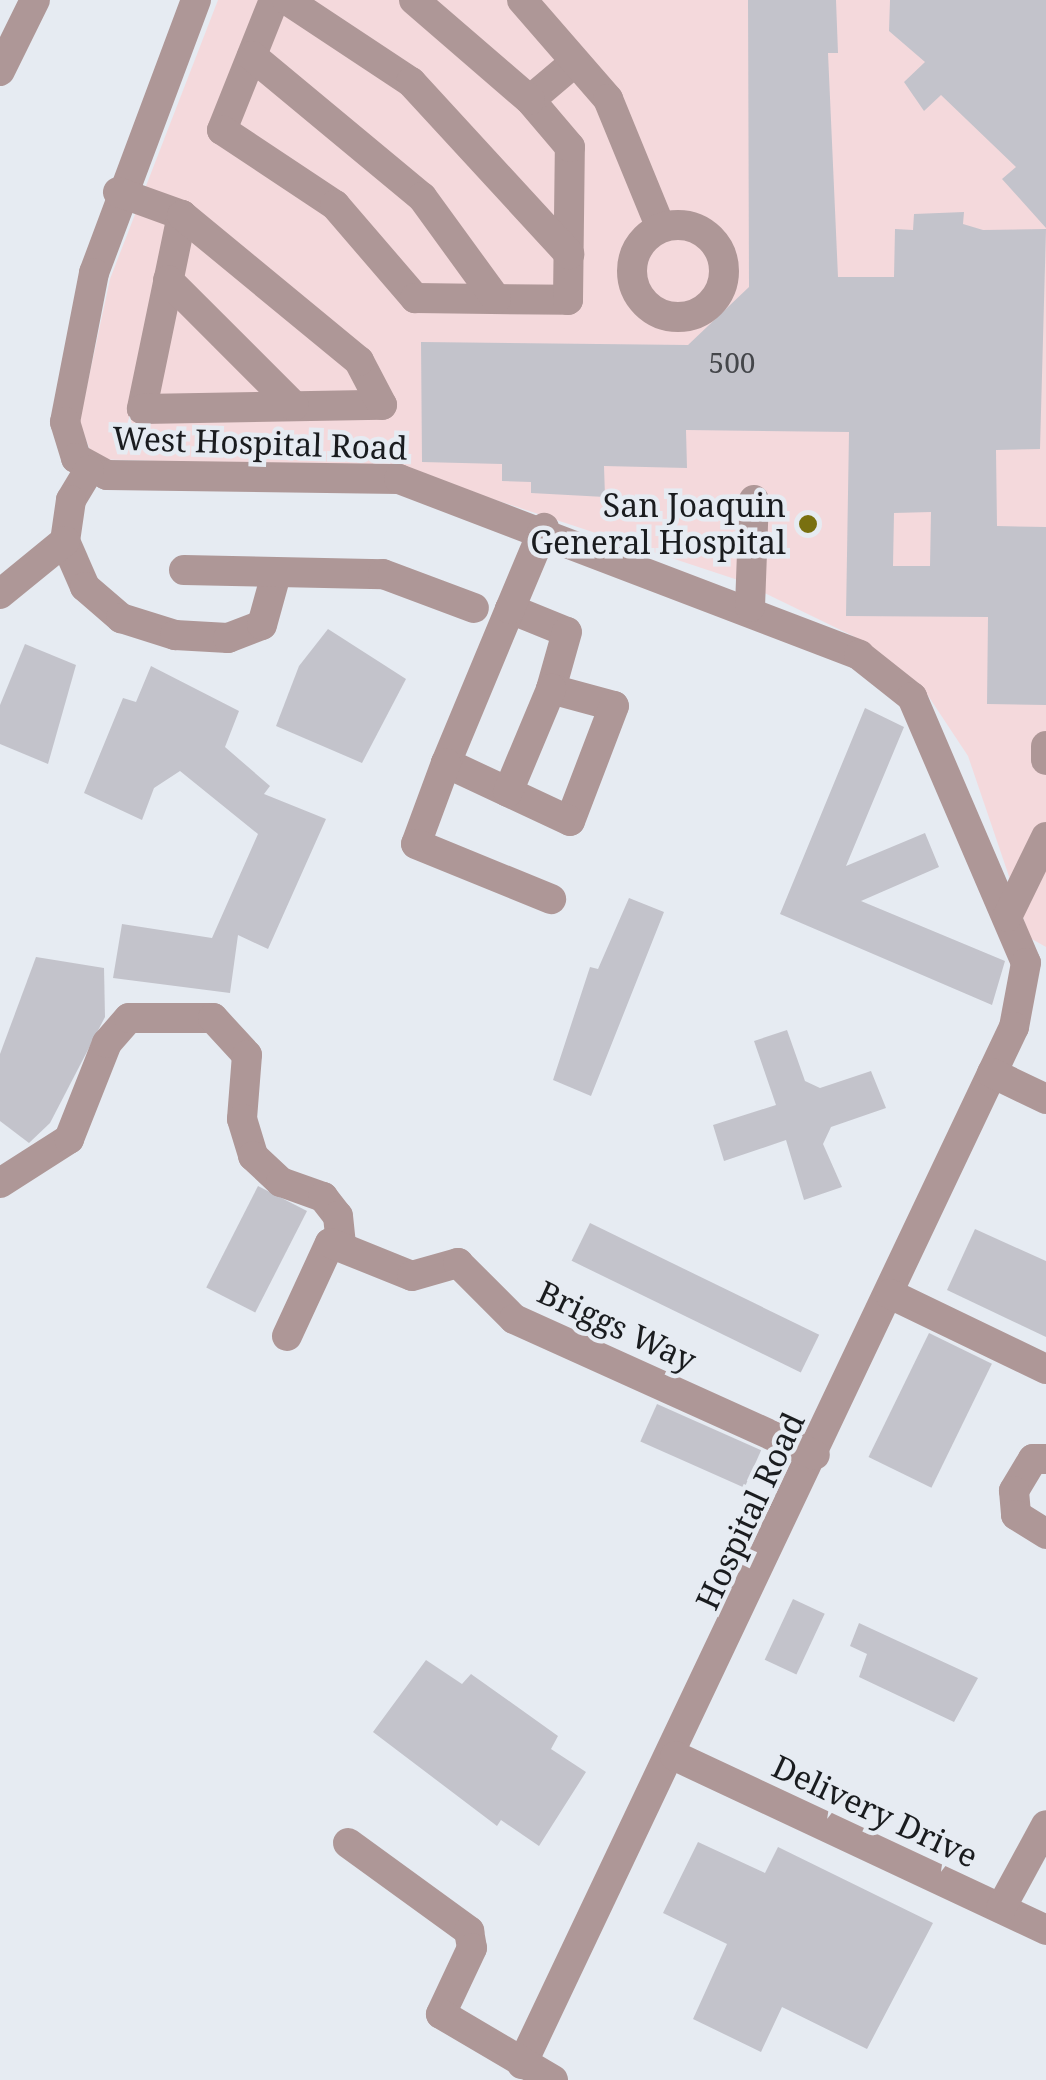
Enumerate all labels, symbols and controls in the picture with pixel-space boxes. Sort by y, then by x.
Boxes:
house number: 500 [709,345,755,379]
street label: West Hospital Road [112,419,408,467]
place label: San Joaquin General Hospital [530,487,786,562]
marker: San Joaquin General Hospital [795,511,821,537]
street label: Briggs Way [532,1273,702,1379]
street label: Hospital Road [688,1406,812,1616]
street label: Delivery Drive [766,1747,984,1875]

